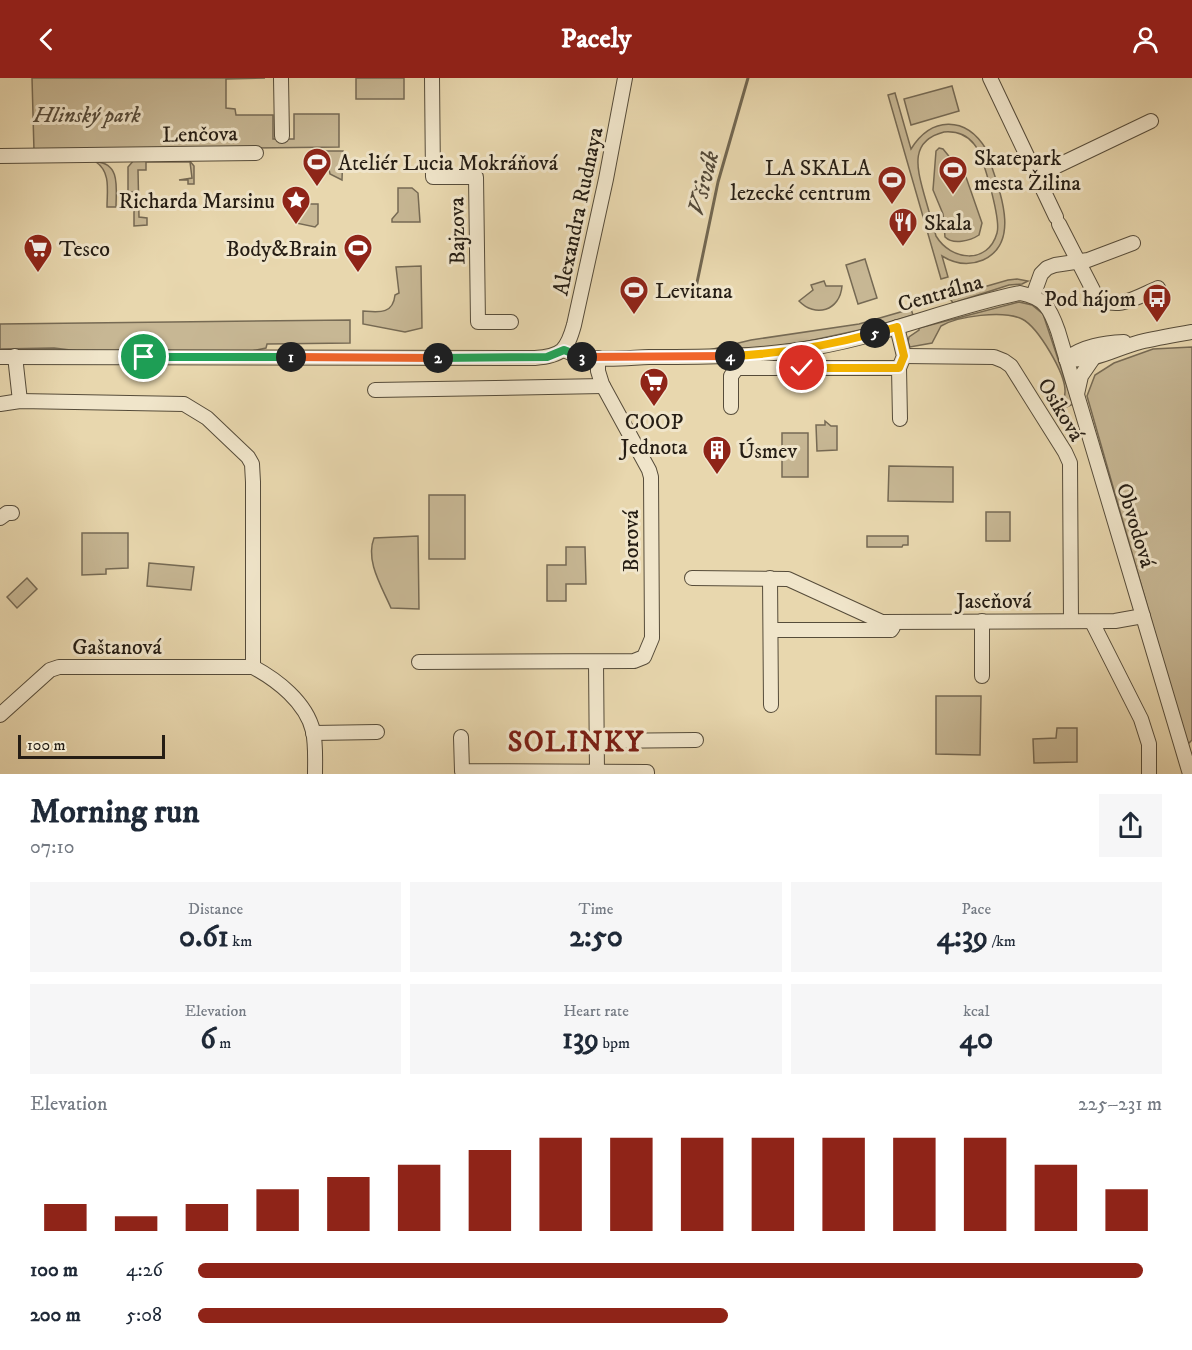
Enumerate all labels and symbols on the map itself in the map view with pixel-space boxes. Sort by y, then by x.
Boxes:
park label: Hlinský park [32,102,142,129]
street label: Lenčova [162,120,239,149]
street label: Alexandra Rudnaya [547,124,610,298]
place label: Skatepark mesta Žilina [974,145,1082,197]
sports icon: Ateliér Lucia Mokráňová [301,146,333,188]
water label: Všivák [682,148,726,219]
place label: Ateliér Lucia Mokráňová [338,150,559,177]
sports icon: Skatepark mesta Žilina [937,154,969,196]
place label: LA SKALA lezecké centrum [730,155,872,207]
sports icon: LA SKALA lezecké centrum [876,164,908,206]
place icon: Richarda Marsinu [280,184,312,226]
place label: Richarda Marsinu [119,188,275,215]
street label: Bajzova [443,196,472,265]
restaurant icon: Skala [887,206,919,248]
place label: Skala [924,210,972,237]
supermarket icon: Tesco [22,232,54,274]
sports icon: Body&Brain [342,232,374,274]
place label: Tesco [59,236,110,263]
place label: Body&Brain [226,236,337,263]
street label: Centrálna [895,268,987,318]
sports icon: Levitana [618,274,650,316]
place label: Levitana [655,278,733,305]
bus stop icon: Pod hájom [1141,282,1173,324]
place label: Pod hájom [1044,286,1136,313]
pin: 5 [860,318,890,348]
pin [118,331,169,382]
pin: 4 [715,341,745,371]
pin: 1 [276,342,306,372]
pin: 3 [567,342,597,372]
pin [776,342,827,393]
pin: 2 [423,343,453,373]
supermarket icon: COOP Jednota [638,366,670,408]
street label: Osiková [1031,373,1090,447]
place label: COOP Jednota [619,409,688,461]
building icon: Úsmev [701,434,733,476]
place label: Úsmev [738,437,797,465]
street label: Obvodová [1110,480,1161,572]
street label: Borová [618,509,645,572]
street label: Jaseňová [954,588,1032,615]
street label: Gaštanová [72,634,162,661]
district label: SOLINKY [508,725,644,760]
scale bar [18,732,165,760]

